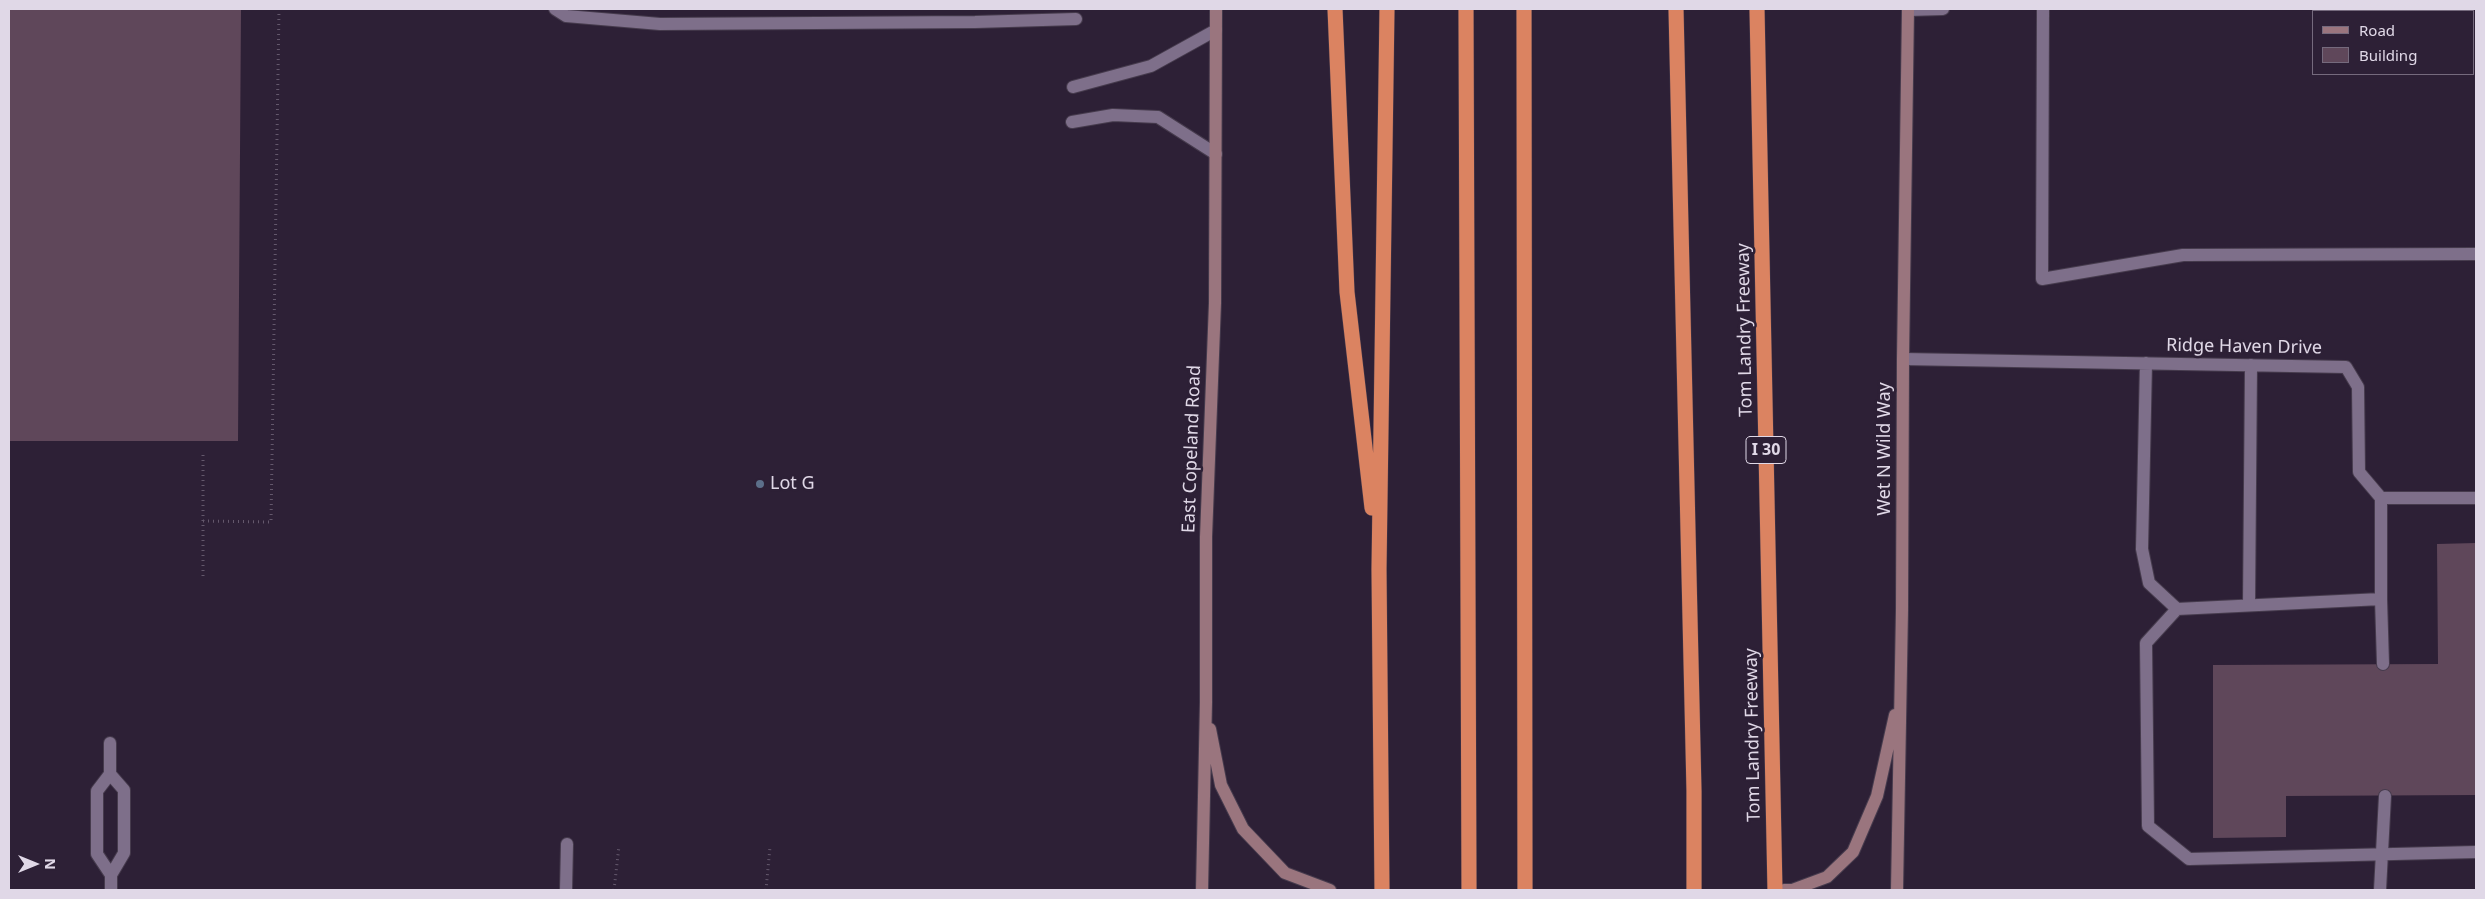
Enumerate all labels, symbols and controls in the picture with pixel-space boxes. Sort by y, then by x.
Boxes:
legend [2312,10,2475,75]
text: Road [2359,20,2395,40]
text: Building [2359,45,2417,65]
street label: Tom Landry Freeway [1733,243,1757,417]
street label: Ridge Haven Drive [2166,335,2322,359]
street label: East Copeland Road [1178,365,1206,533]
street label: Wet N Wild Way [1874,382,1896,516]
road number: I 30 [1746,436,1786,464]
place label: Lot G [770,473,815,495]
marker: Lot G [754,478,766,490]
street label: Tom Landry Freeway [1741,648,1765,822]
north arrow [10,839,60,889]
text: N [41,858,60,870]

